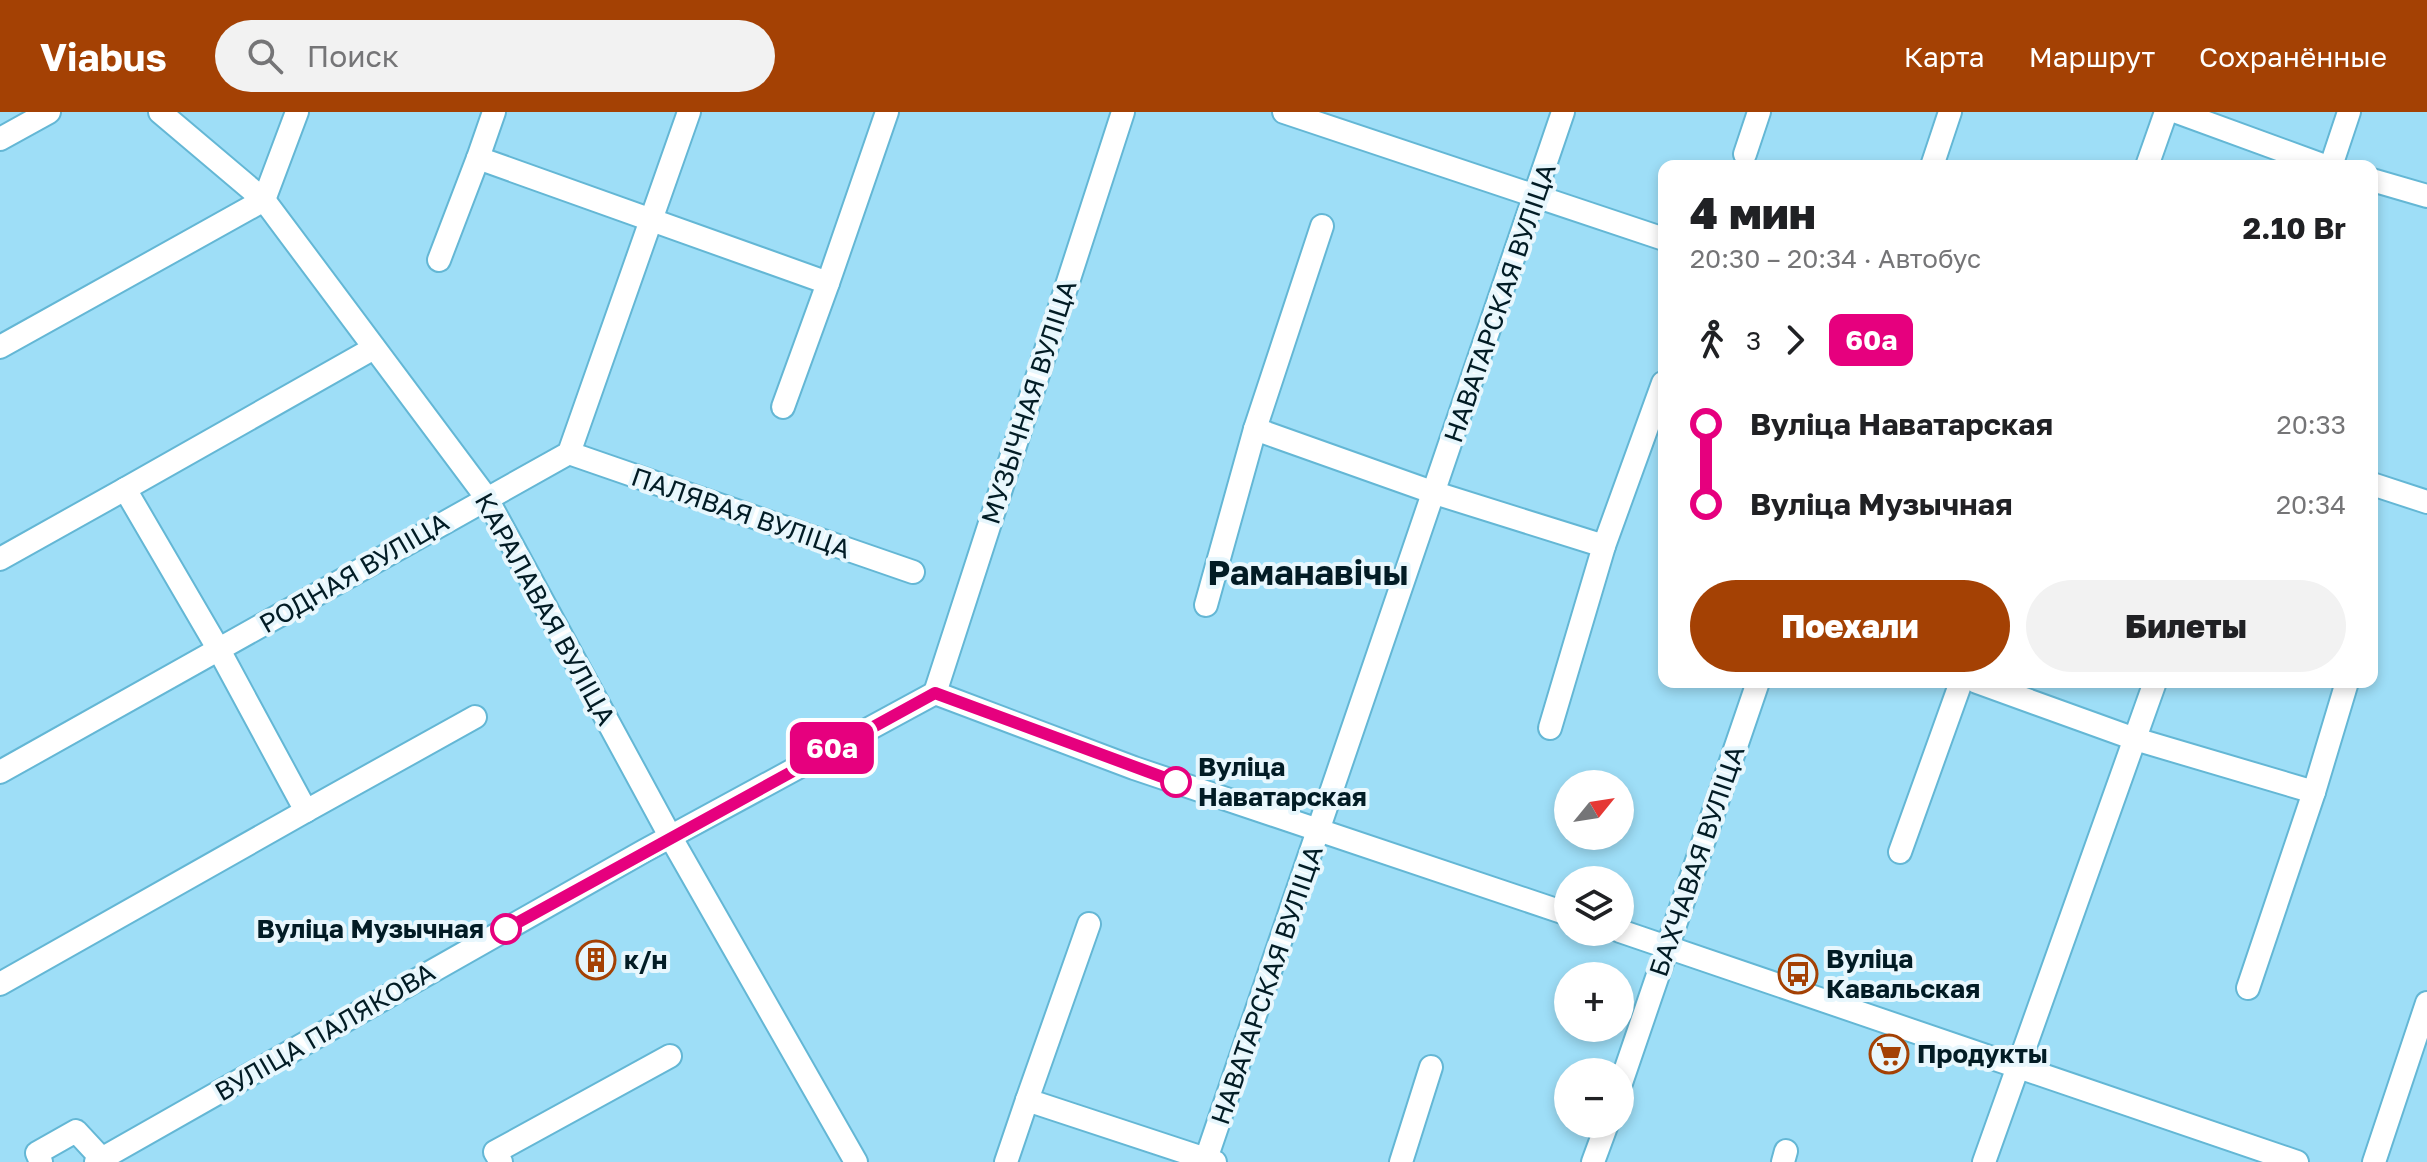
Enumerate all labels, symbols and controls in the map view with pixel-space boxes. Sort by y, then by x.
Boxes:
search box [215,20,775,92]
text: Viabus [40,34,167,79]
icon: search [243,34,287,78]
text: Поиск [307,38,399,74]
text: Карта [1904,40,1985,73]
text: Маршрут [2029,40,2155,73]
text: Сохранённые [2199,40,2387,73]
street label: НАВАТАРСКАЯ ВУЛІЦА [1437,159,1562,446]
text: 4 мин [1690,186,1816,239]
text: 2.10 Br [2243,210,2346,246]
text: 20:30 – 20:34 · Автобус [1690,243,1981,274]
street label: МУЗЫЧНАЯ ВУЛІЦА [974,276,1083,528]
icon: walk [1690,318,1734,362]
icon: forward [1773,318,1817,362]
text: 60а [1845,323,1897,356]
text: 3 [1746,325,1761,356]
text: Вуліца Наватарская [1750,406,2053,442]
text: 20:33 [2277,409,2346,440]
street label: ПАЛЯВАЯ ВУЛІЦА [628,461,855,565]
text: Вуліца Музычная [1750,486,2012,522]
street label: КАРАЛАВАЯ ВУЛІЦА [469,487,622,730]
text: 20:34 [2276,489,2346,520]
street label: РОДНАЯ ВУЛІЦА [254,506,454,639]
district label: Раманавічы [1207,552,1409,592]
button: Поехали [1690,580,2010,672]
button: Билеты [2026,580,2346,672]
line badge: 60а [786,722,878,774]
text: 60а [806,731,858,764]
street label: БАХЧАВАЯ ВУЛІЦА [1642,741,1751,980]
place label: Вуліца Наватарская [1198,751,1367,812]
marker: Вуліца Наватарская [1161,767,1191,797]
north arrow [1554,770,1634,850]
map controls [1554,770,1634,1138]
street label: НАВАТАРСКАЯ ВУЛІЦА [1204,841,1329,1128]
button: layers [1554,866,1634,946]
place label: Вуліца Музычная [257,913,484,944]
marker: Вуліца Музычная [491,914,521,944]
building icon: к/н [575,939,617,981]
place label: Вуліца Кавальская [1826,943,1980,1004]
place label: к/н [624,944,667,975]
bus stop icon: Вуліца Кавальская [1777,953,1819,995]
street label: ВУЛІЦА ПАЛЯКОВА [209,956,440,1107]
button: + [1554,962,1634,1042]
supermarket icon: Продукты [1868,1033,1910,1075]
place label: Продукты [1917,1038,2048,1069]
button: − [1554,1058,1634,1138]

